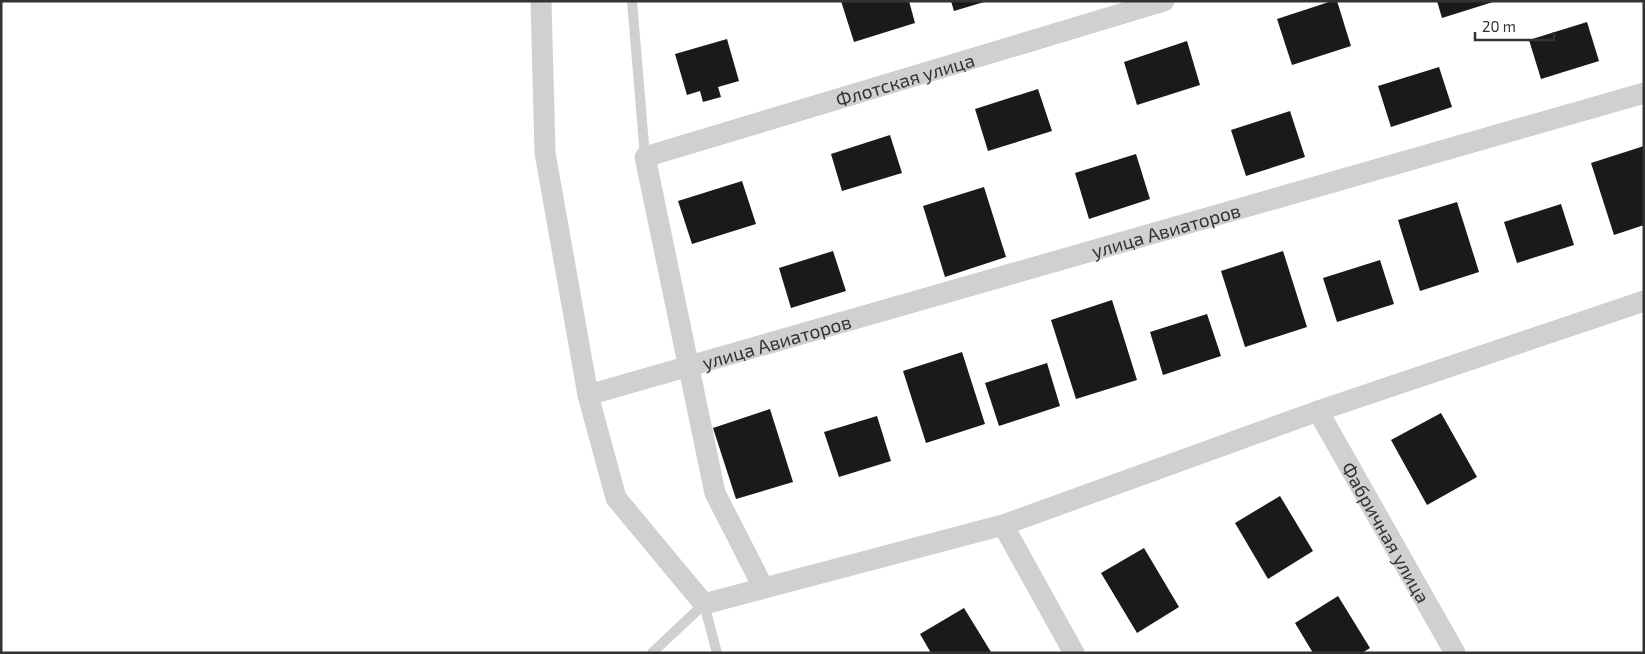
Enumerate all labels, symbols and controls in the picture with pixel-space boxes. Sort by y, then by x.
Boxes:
scale bar [1475,10,1554,42]
text: 20 m [1482,17,1516,35]
street label: Флотская улица [833,47,977,111]
street label: улица Авиаторов [1089,198,1243,263]
street label: улица Авиаторов [699,309,854,374]
street label: Фабричная улица [1337,457,1436,607]

